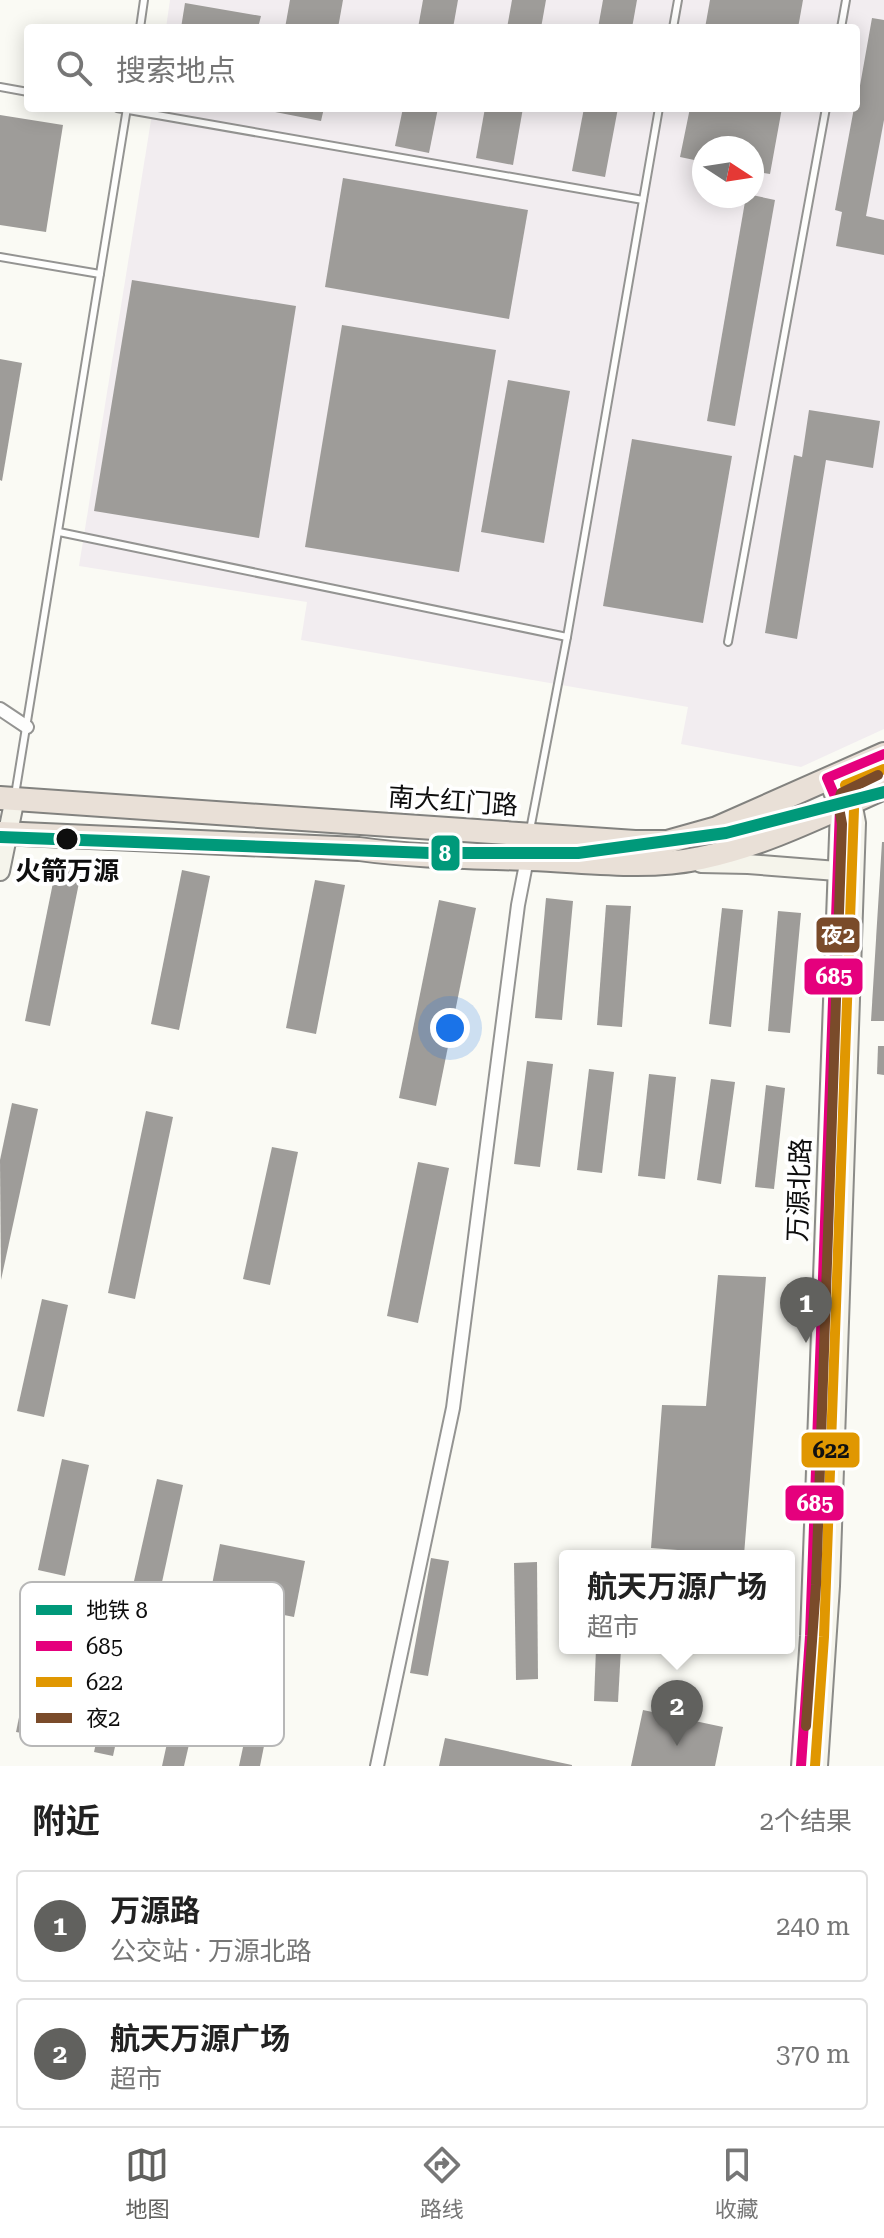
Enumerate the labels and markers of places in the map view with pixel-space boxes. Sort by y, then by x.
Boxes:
marker: 火箭万源 [54,826,80,852]
place label: 火箭万源 [15,856,119,886]
pin: 1 [780,1277,832,1343]
pin: 2 [651,1680,703,1746]

